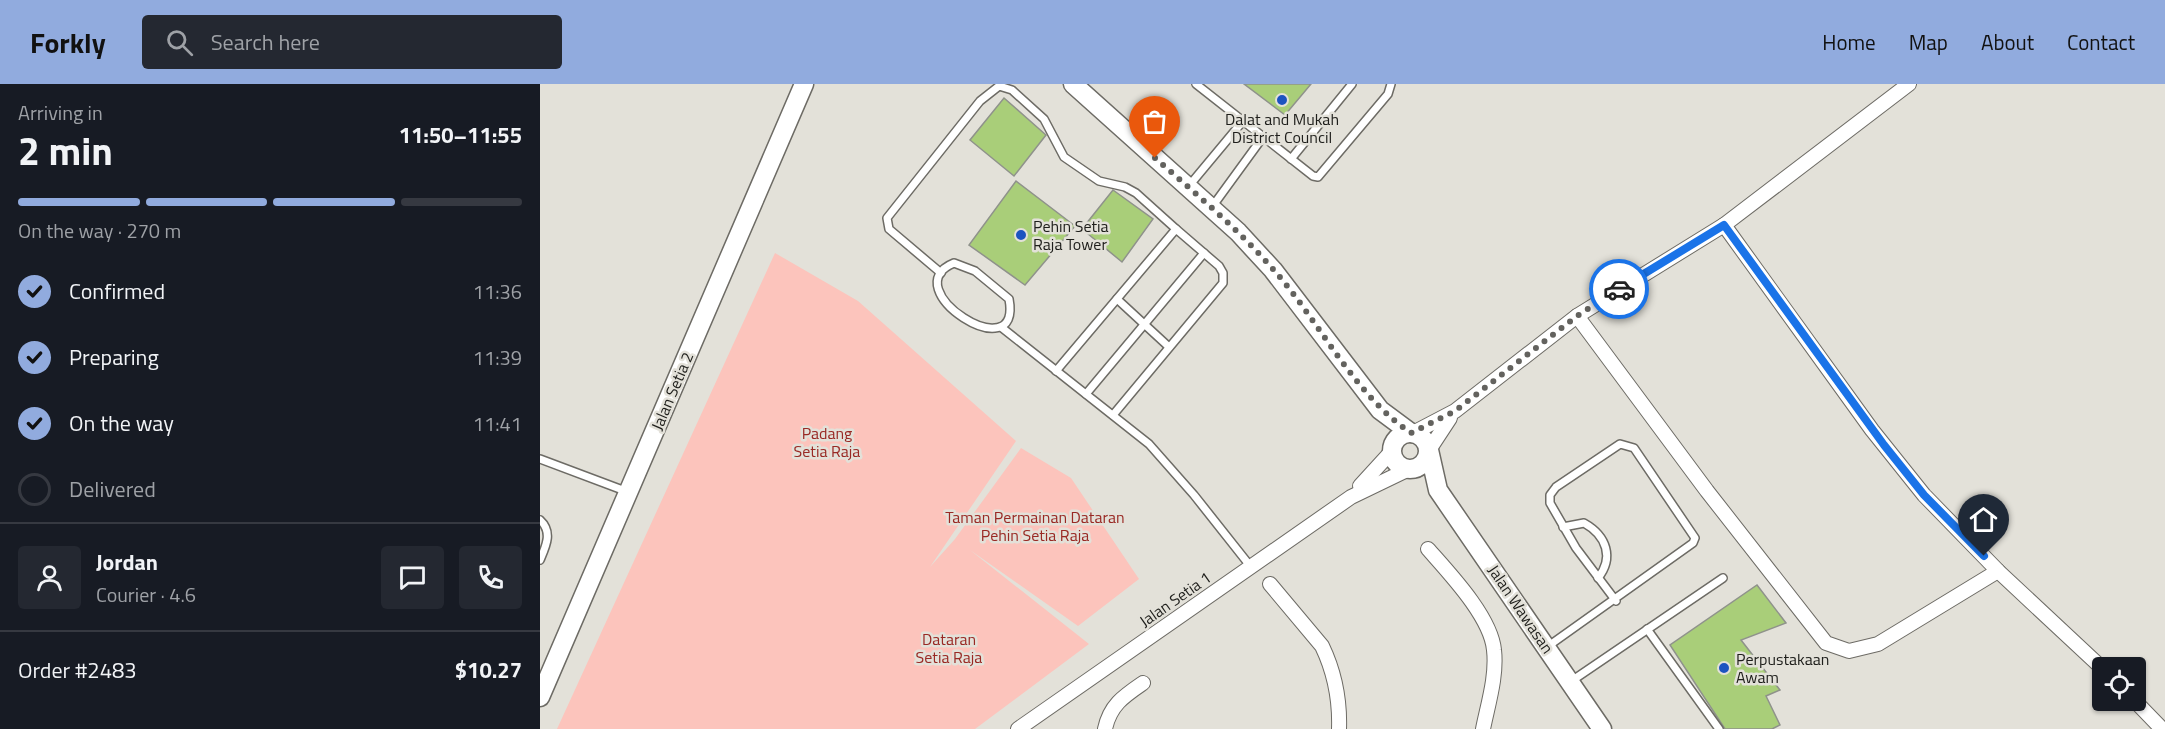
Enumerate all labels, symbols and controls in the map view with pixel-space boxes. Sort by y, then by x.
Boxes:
search box [142,15,562,69]
text: Forkly [30,21,106,64]
text: Search here [211,25,320,59]
icon: search [163,26,196,59]
text: Home [1822,26,1876,58]
text: Map [1909,26,1948,58]
text: About [1981,26,2034,58]
text: Contact [2067,26,2135,58]
marker: Dalat and Mukah District Council [1275,93,1289,107]
pin [1129,96,1180,158]
text: Arriving in [18,97,103,128]
icon: bag [1138,105,1171,138]
place label: Dalat and Mukah District Council [1225,107,1339,149]
text: 11:50–11:55 [399,118,522,152]
text: 2 min [18,121,113,180]
place label: Pehin Setia Raja Tower [1033,214,1109,256]
text: On the way · 270 m [18,215,181,246]
marker: Pehin Setia Raja Tower [1014,228,1028,242]
courier [1589,259,1649,319]
icon: car [1603,273,1636,306]
text: Confirmed [69,274,165,308]
icon: check [18,275,51,308]
text: 11:36 [473,276,522,307]
text: Preparing [69,340,159,374]
icon: check [18,341,51,374]
text: 11:39 [473,342,522,373]
street label: Jalan Setia 2 [645,348,699,434]
text: On the way [69,406,174,440]
icon: check [18,407,51,440]
text: 11:41 [473,408,522,439]
park label: Padang Setia Raja [794,421,860,463]
text: Delivered [69,472,156,506]
pin [1958,494,2009,556]
icon: home [1967,503,2000,536]
park label: Taman Permainan Dataran Pehin Setia Raja [945,505,1125,547]
text: Jordan [96,545,158,579]
button: person [18,546,81,609]
button: chat [381,546,444,609]
button: phone [459,546,522,609]
street label: Jalan Wawasan [1482,560,1560,658]
street label: Jalan Setia 1 [1134,565,1216,633]
text: Courier · 4.6 [96,579,196,610]
park label: Dataran Setia Raja [916,627,982,669]
place label: Perpustakaan Awam [1736,647,1829,689]
text: Order #2483 [18,653,137,687]
text: $10.27 [455,653,522,687]
map controls [2092,657,2146,711]
button: locate [2092,657,2146,711]
marker: Perpustakaan Awam [1717,661,1731,675]

